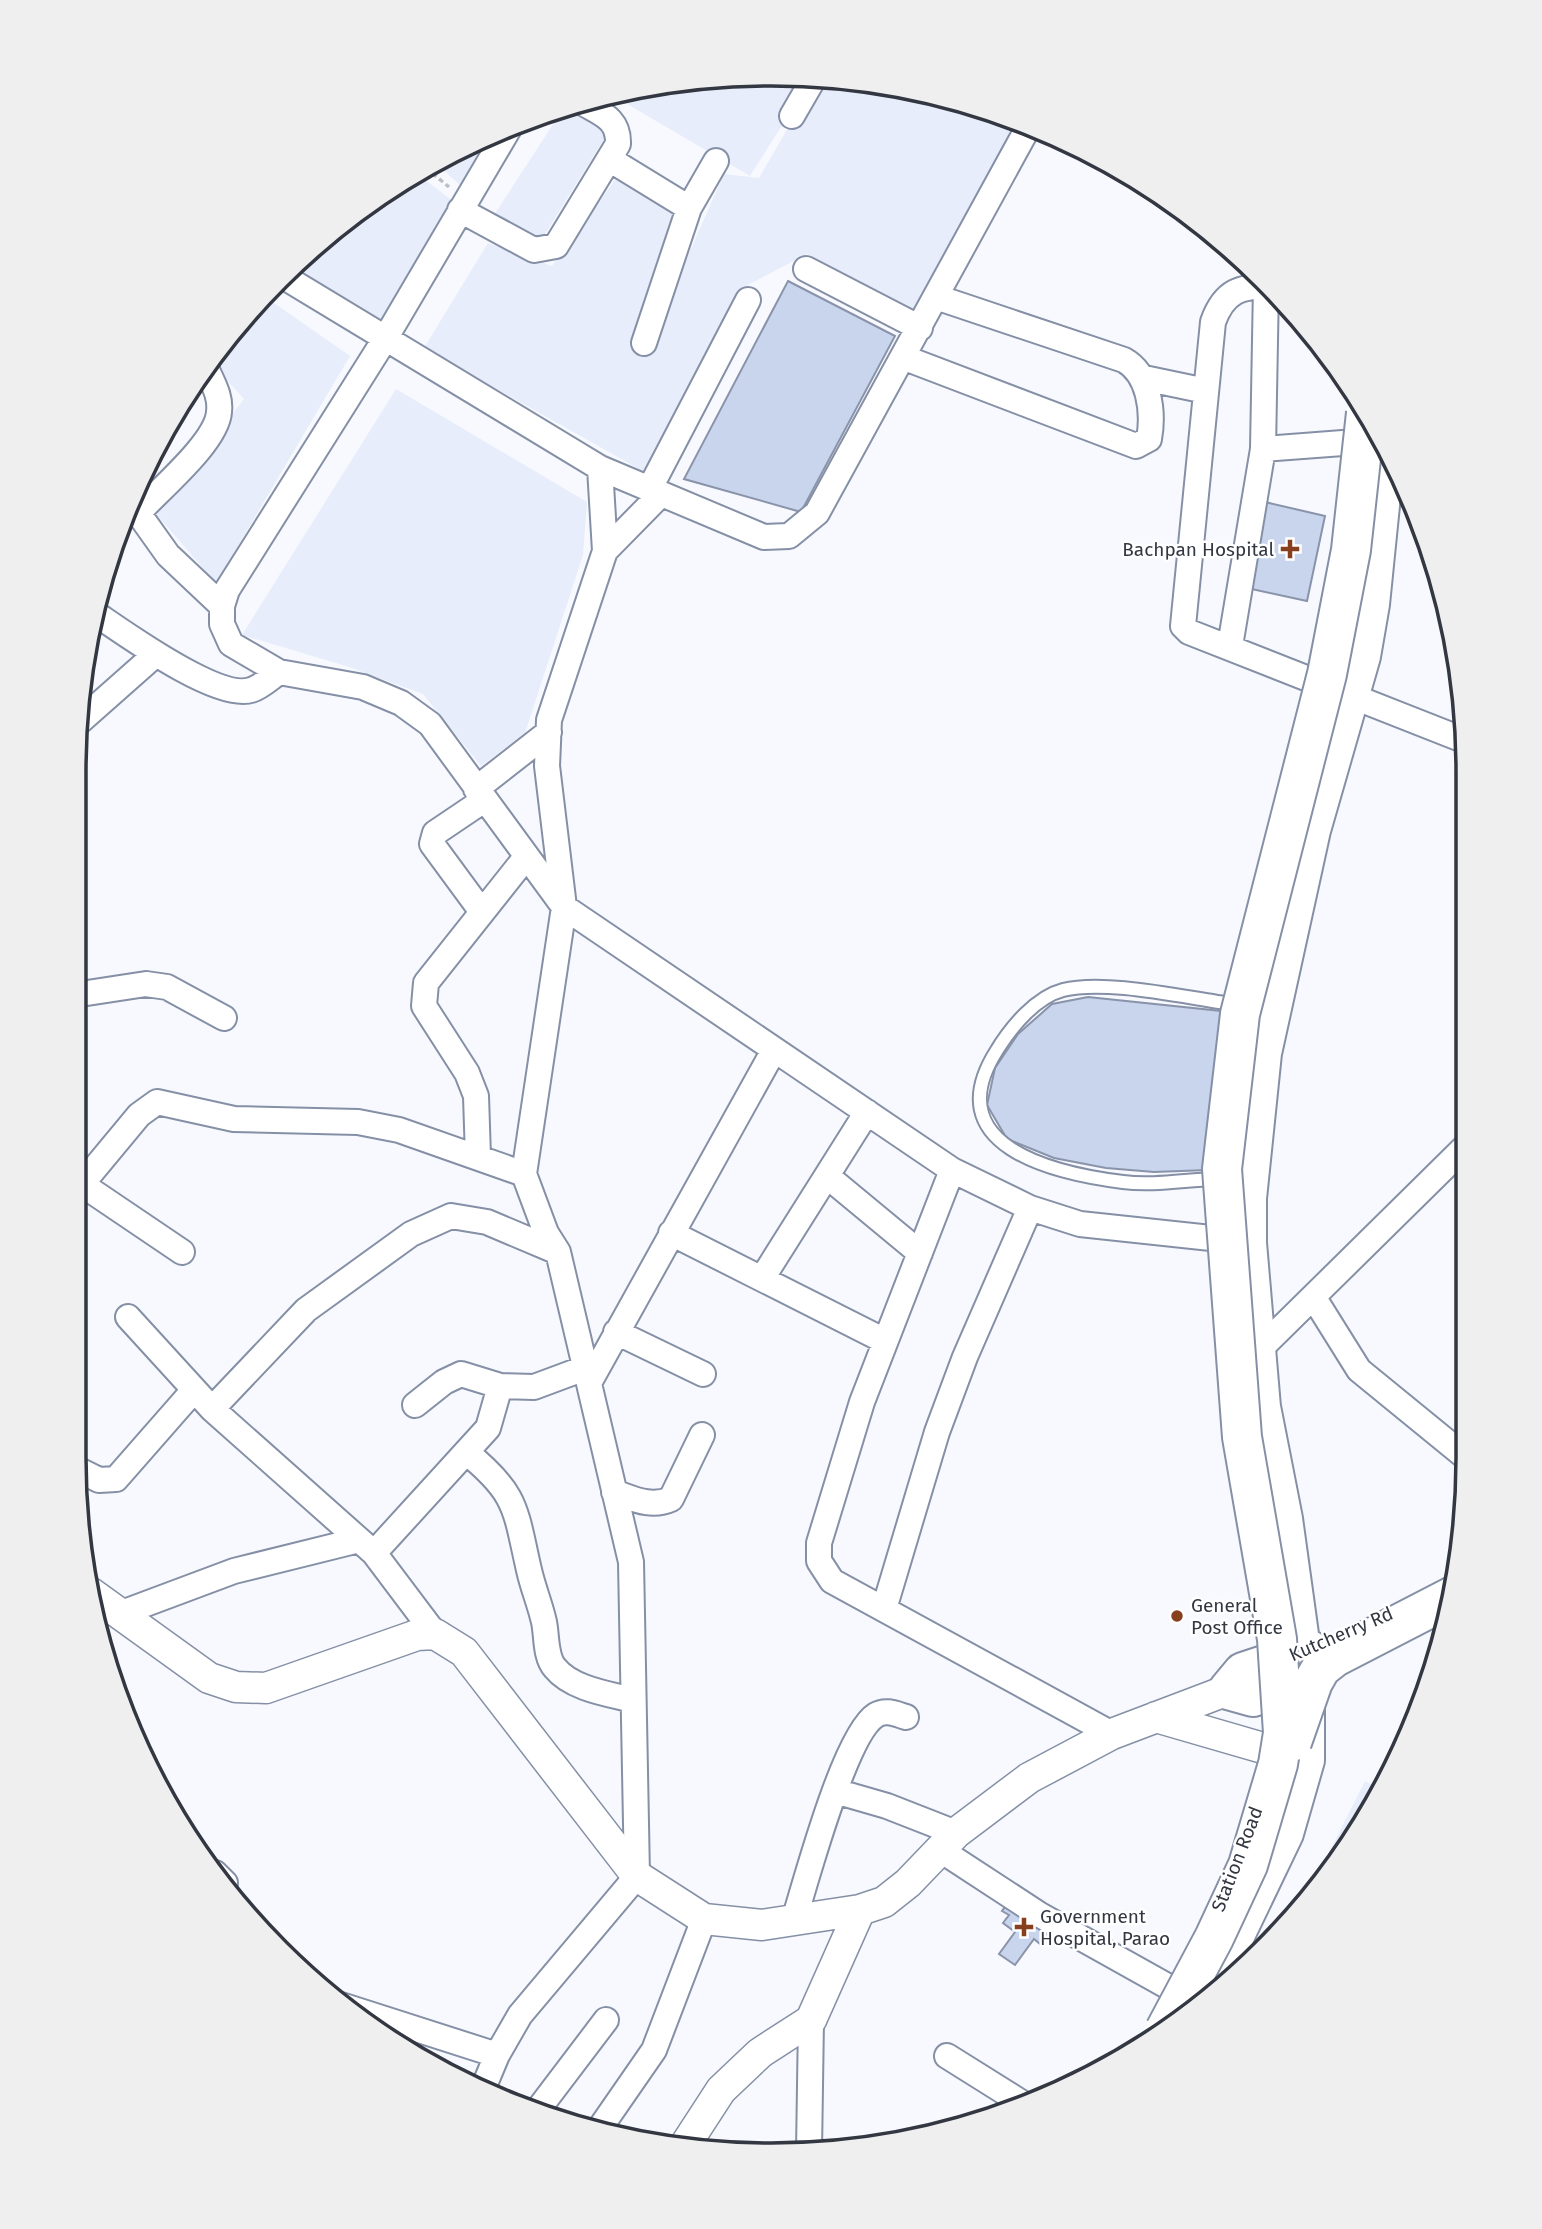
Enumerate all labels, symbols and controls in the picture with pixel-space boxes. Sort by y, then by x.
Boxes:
place label: Bachpan Hospital [1122,538,1274,561]
marker: Bachpan Hospital [1280,539,1300,559]
place label: General Post Office [1191,1594,1283,1639]
street label: Kutcherry Rd [1285,1602,1397,1666]
marker: General Post Office [1169,1608,1185,1624]
street label: Station Road [1206,1803,1268,1915]
place label: Government Hospital, Parao [1040,1905,1170,1950]
marker: Government Hospital, Parao [1014,1917,1034,1937]

